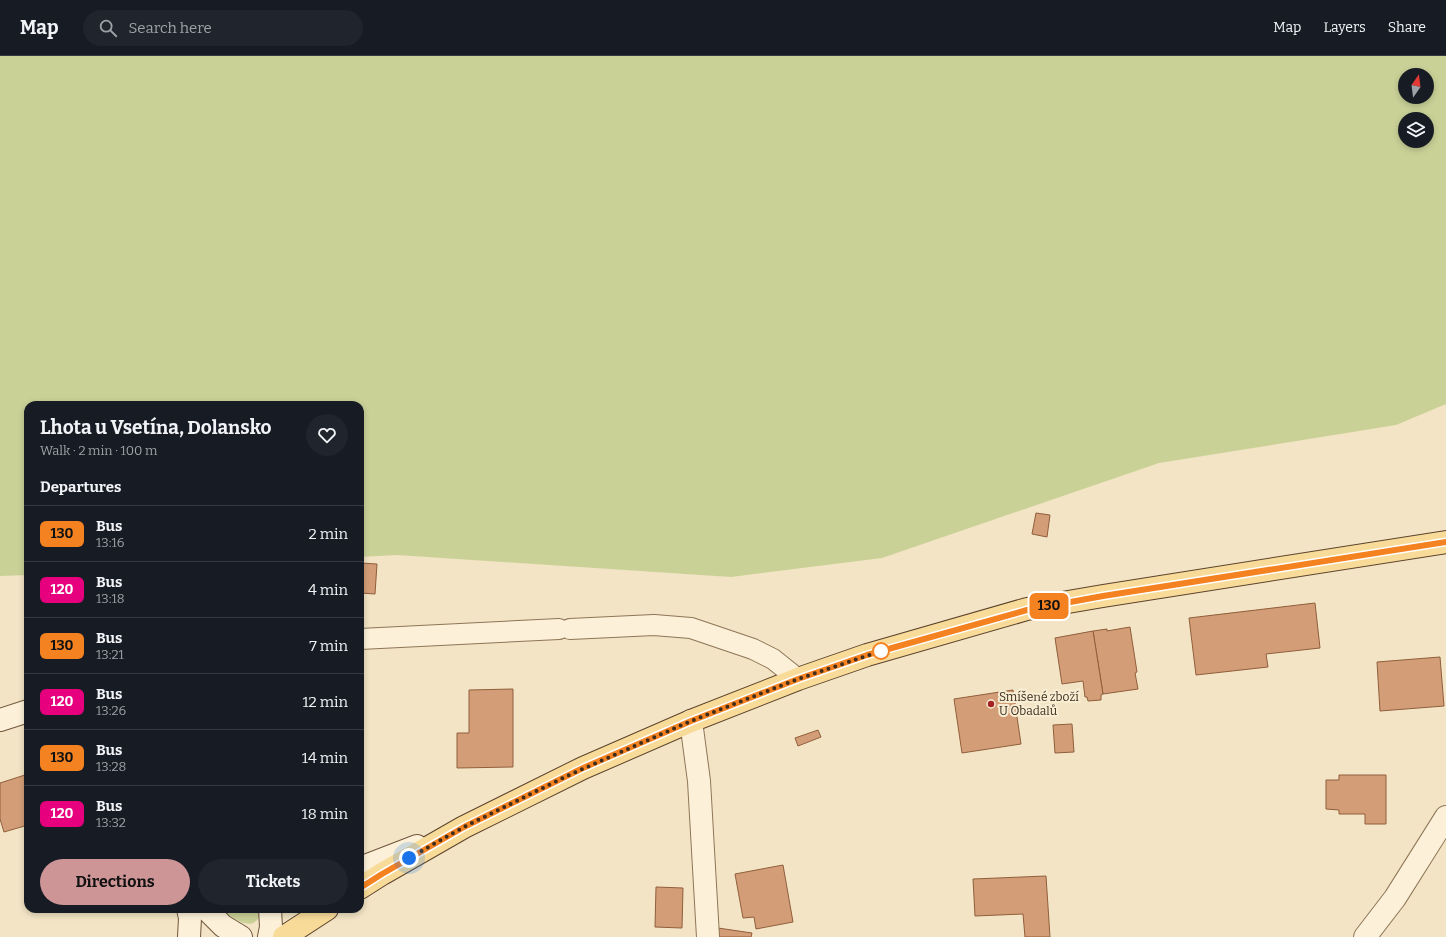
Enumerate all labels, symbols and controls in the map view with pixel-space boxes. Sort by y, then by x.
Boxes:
search box [83,10,363,46]
text: Map [20,16,59,39]
icon: search [97,17,119,39]
text: Search here [129,19,212,37]
text: Map [1273,19,1301,36]
text: Layers [1323,19,1366,36]
text: Share [1388,19,1426,36]
north arrow [1398,68,1434,104]
map controls [1398,68,1434,148]
button: layers [1398,112,1434,148]
button: heart [306,414,348,456]
text: Lhota u Vsetína, Dolansko [40,416,271,439]
text: Walk · 2 min · 100 m [40,443,157,458]
text: Departures [40,478,121,496]
text: Bus [96,517,122,535]
text: 130 [50,525,74,542]
text: 2 min [309,525,348,543]
text: 13:16 [96,535,124,550]
text: Bus [96,573,122,591]
text: 120 [51,581,73,598]
text: 4 min [308,581,348,599]
text: 13:18 [96,591,125,606]
line badge: 130 [1026,593,1072,619]
text: 130 [1037,597,1061,614]
text: Bus [96,629,122,647]
text: 130 [50,637,74,654]
text: 7 min [309,637,348,655]
unlabelled marker [872,642,890,660]
text: 13:21 [96,647,124,662]
text: Bus [96,685,122,703]
place label: Smíšené zboží U Obadalů [999,690,1079,718]
text: 120 [51,693,73,710]
text: 12 min [302,693,348,711]
marker: Smíšené zboží U Obadalů [986,699,996,709]
text: 13:26 [96,703,126,718]
text: Bus [96,741,122,759]
text: 130 [50,749,74,766]
text: 14 min [302,749,348,767]
text: 13:28 [96,759,126,774]
text: Bus [96,797,122,815]
text: 120 [51,805,73,822]
text: 18 min [302,805,348,823]
text: 13:32 [96,815,126,830]
your location [399,848,419,868]
button: Directions [40,859,190,905]
button: Tickets [198,859,348,905]

